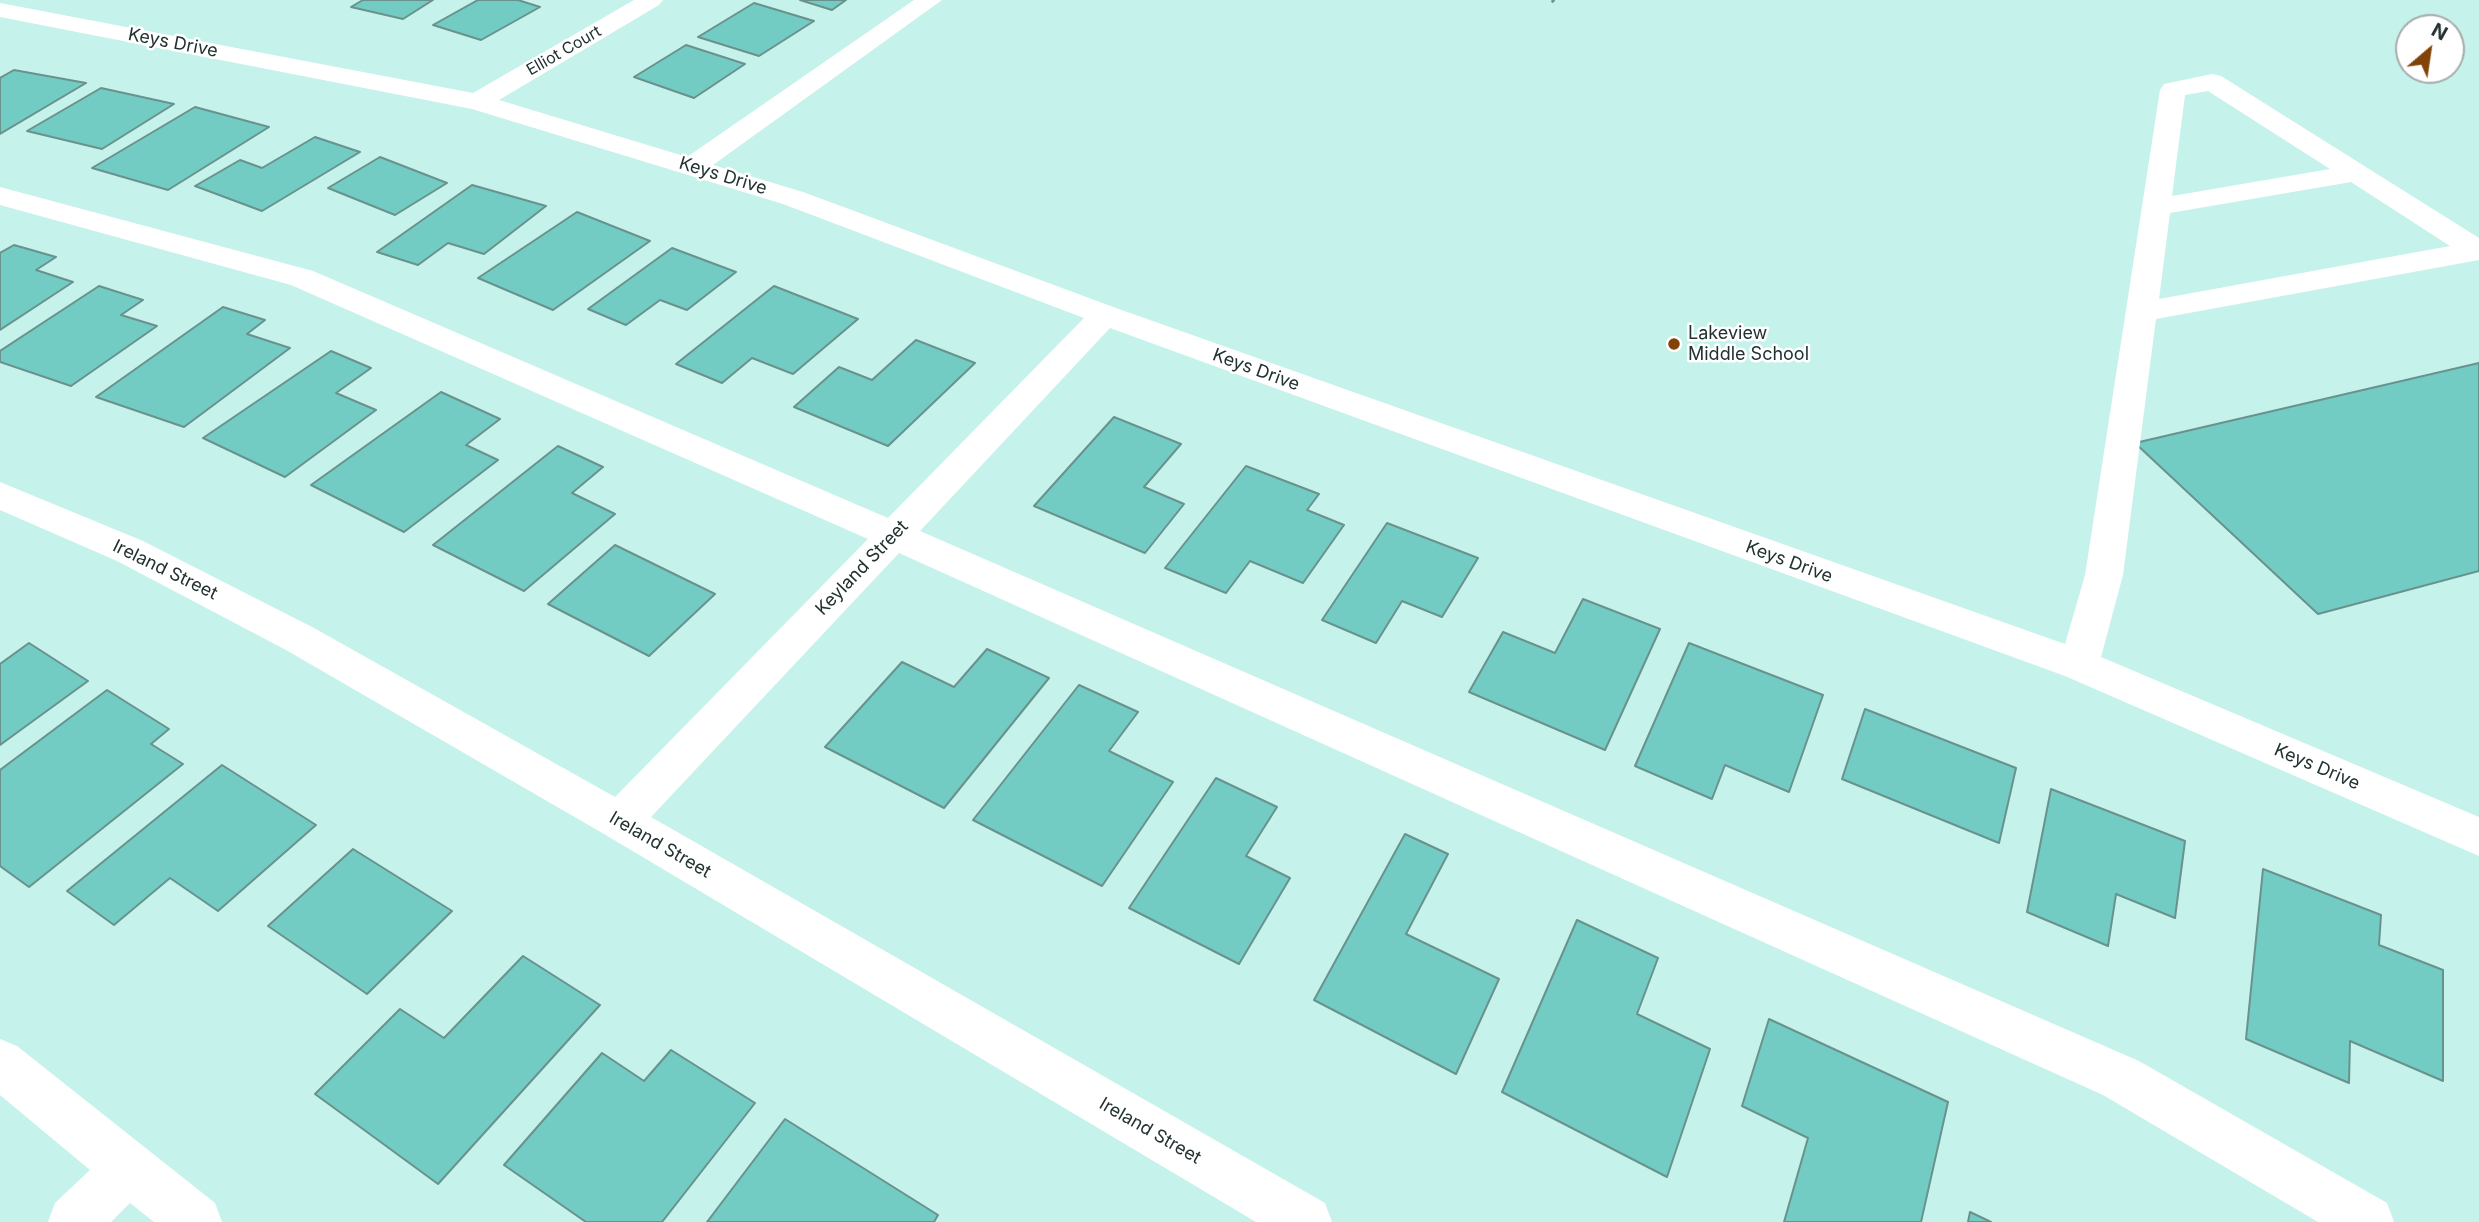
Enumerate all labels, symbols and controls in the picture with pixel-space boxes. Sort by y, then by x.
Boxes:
north arrow [2395,14,2465,84]
text: N [2428,18,2451,46]
street label: Elliot Court [523,22,605,80]
street label: Keys Drive [126,24,220,62]
street label: Keys Drive [676,152,770,200]
place label: Lakeview Middle School [1688,323,1809,366]
marker: Lakeview Middle School [1666,336,1682,352]
street label: Keys Drive [1210,344,1302,396]
street label: Keyland Street [811,516,913,620]
street label: Ireland Street [109,535,221,605]
street label: Keys Drive [1743,536,1835,588]
street label: Keys Drive [2271,739,2363,795]
street label: Ireland Street [605,807,715,883]
street label: Ireland Street [1095,1093,1205,1169]

